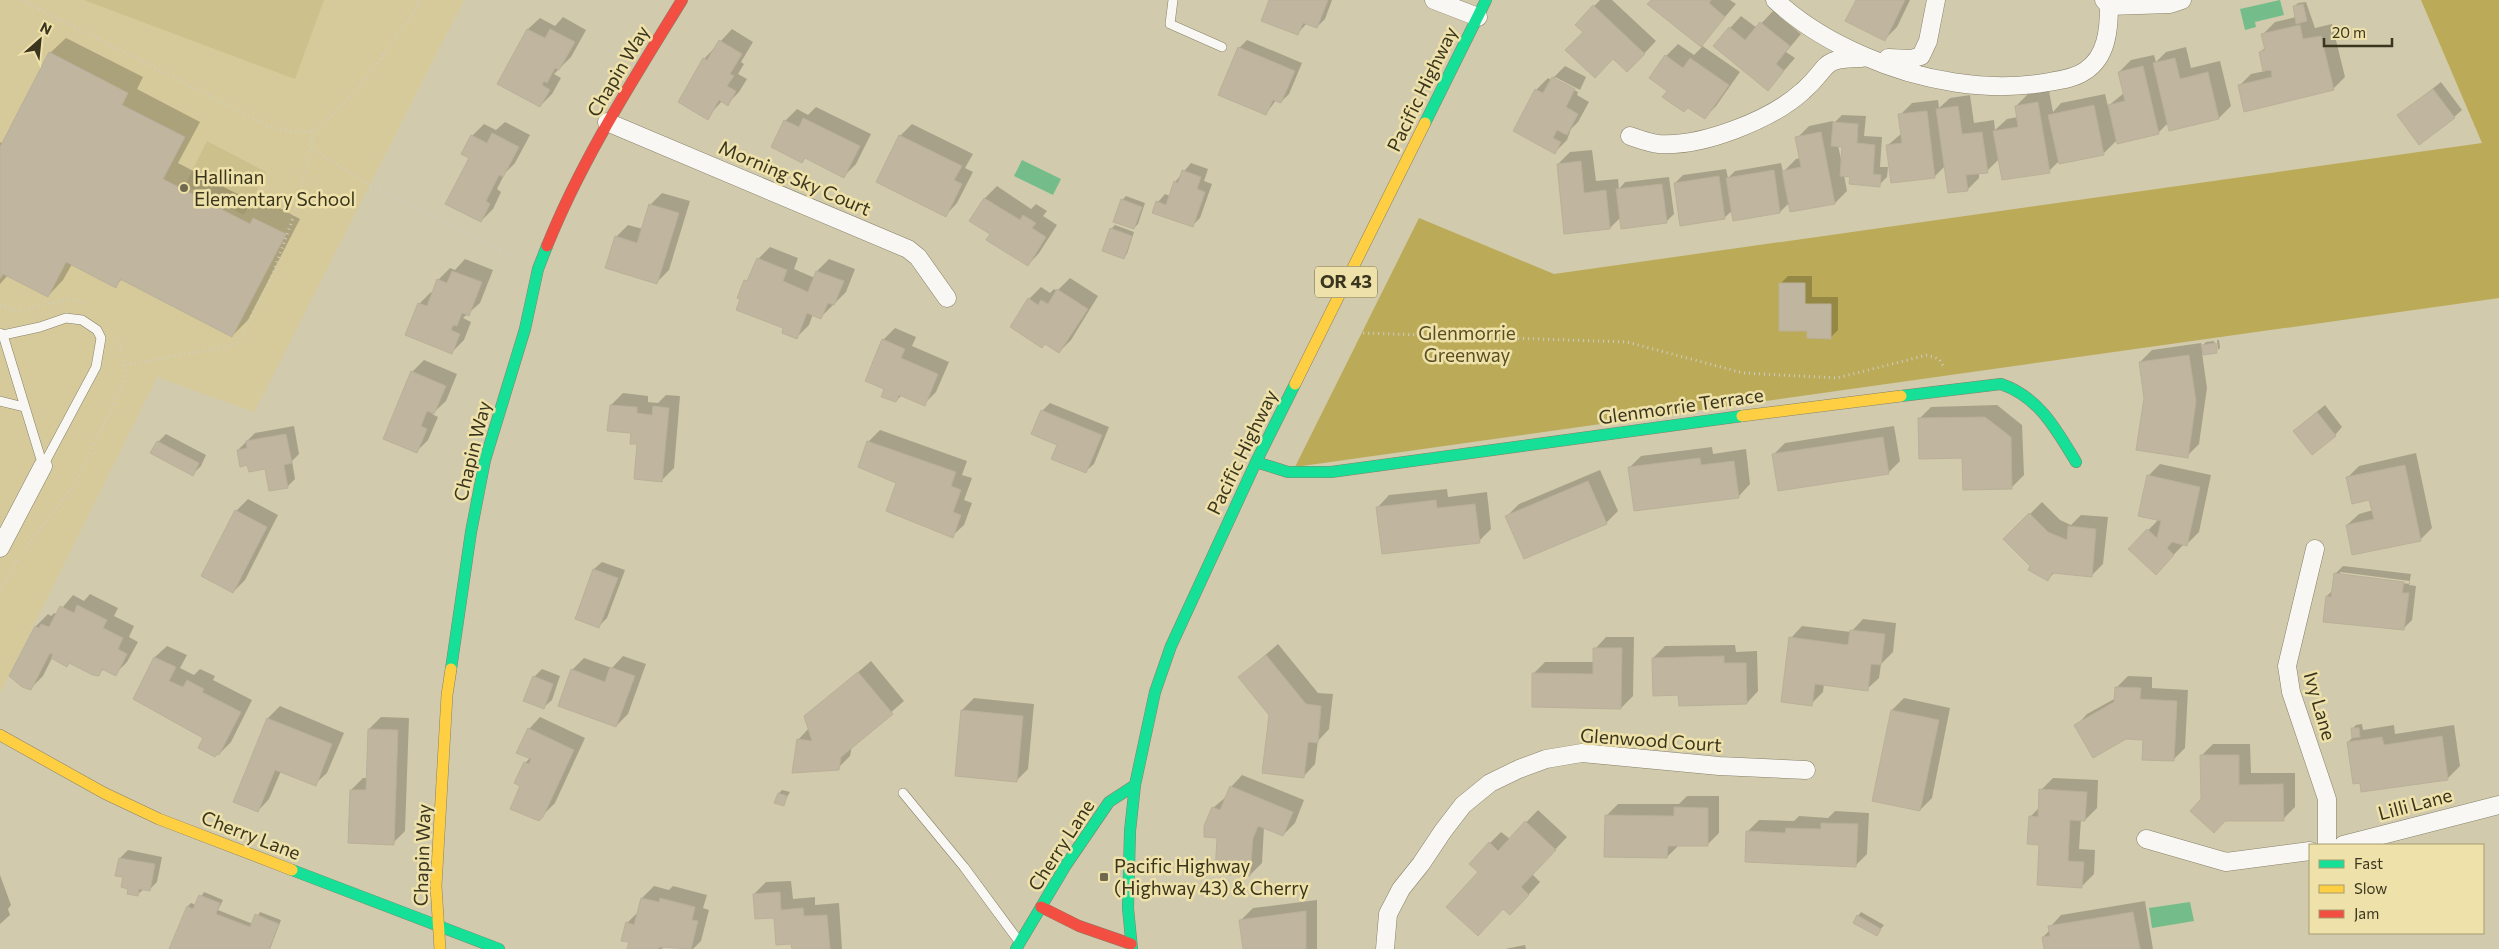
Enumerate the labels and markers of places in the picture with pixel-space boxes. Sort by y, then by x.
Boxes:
place label: Hallinan Elementary School [194,165,355,210]
marker: Hallinan Elementary School [178,182,190,194]
place label: Pacific Highway (Highway 43) & Cherry [1114,854,1309,899]
marker: Pacific Highway (Highway 43) & Cherry [1098,871,1110,883]

